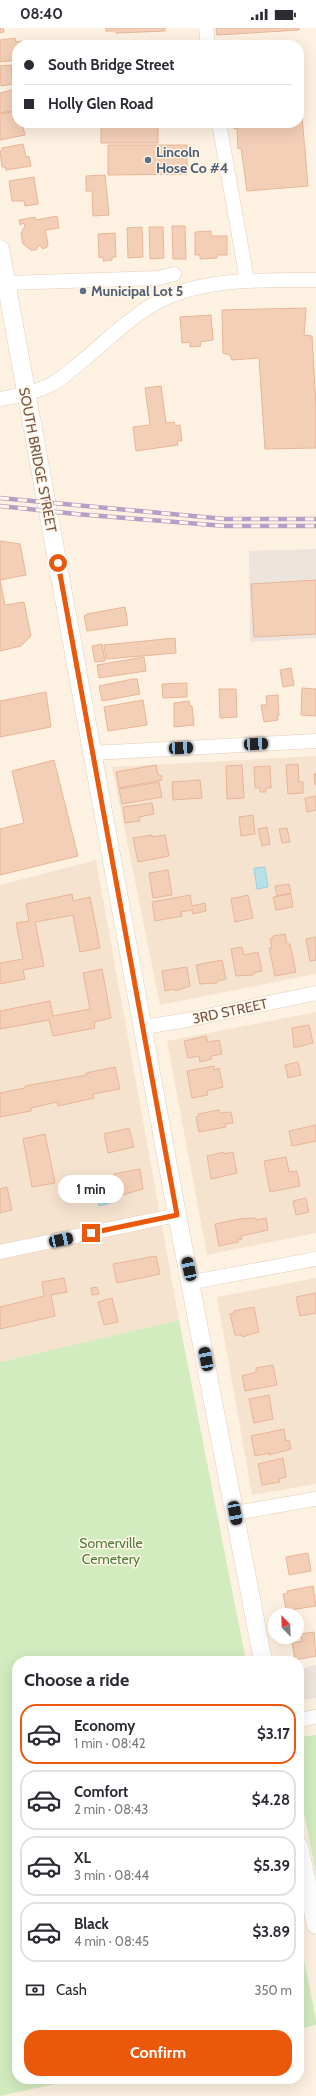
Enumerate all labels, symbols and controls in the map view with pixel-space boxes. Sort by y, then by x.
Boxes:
text: 08:40 [20,5,63,23]
text: South Bridge Street [48,56,174,74]
text: Holly Glen Road [48,95,153,113]
place label: Lincoln Hose Co #4 [156,143,228,177]
marker: Lincoln Hose Co #4 [143,155,153,165]
place label: Municipal Lot 5 [91,282,183,300]
marker: Municipal Lot 5 [78,286,88,296]
street label: SOUTH BRIDGE STREET [15,386,61,535]
route start [49,554,67,572]
car [244,737,268,751]
car [169,741,193,755]
street label: 3RD STREET [191,994,270,1028]
callout: 1 min [58,1175,124,1203]
text: 1 min [76,1181,106,1197]
route end [82,1224,100,1242]
car [48,1232,74,1248]
car [181,1256,197,1282]
car [198,1346,214,1372]
car [227,1500,243,1526]
park label: Somerville Cemetery [79,1534,143,1568]
north arrow [268,1608,304,1644]
map controls [268,1608,304,1644]
text: Choose a ride [24,1669,129,1691]
icon: car [26,1716,62,1752]
text: Economy [74,1717,135,1735]
text: $3.17 [257,1725,290,1743]
text: 1 min · 08:42 [74,1735,146,1751]
icon: car [26,1782,62,1818]
text: Comfort [74,1783,128,1801]
text: $4.28 [252,1791,290,1809]
text: 2 min · 08:43 [74,1801,148,1817]
icon: car [26,1848,62,1884]
text: XL [74,1849,91,1867]
text: $5.39 [253,1857,290,1875]
text: 3 min · 08:44 [74,1867,149,1883]
icon: car [26,1914,62,1950]
text: Black [74,1915,109,1933]
text: $3.89 [252,1923,290,1941]
text: 4 min · 08:45 [74,1933,149,1949]
icon: cash [24,1979,46,2001]
text: Cash [56,1981,87,1999]
text: 350 m [255,1982,292,1998]
button: Confirm [24,2030,292,2076]

